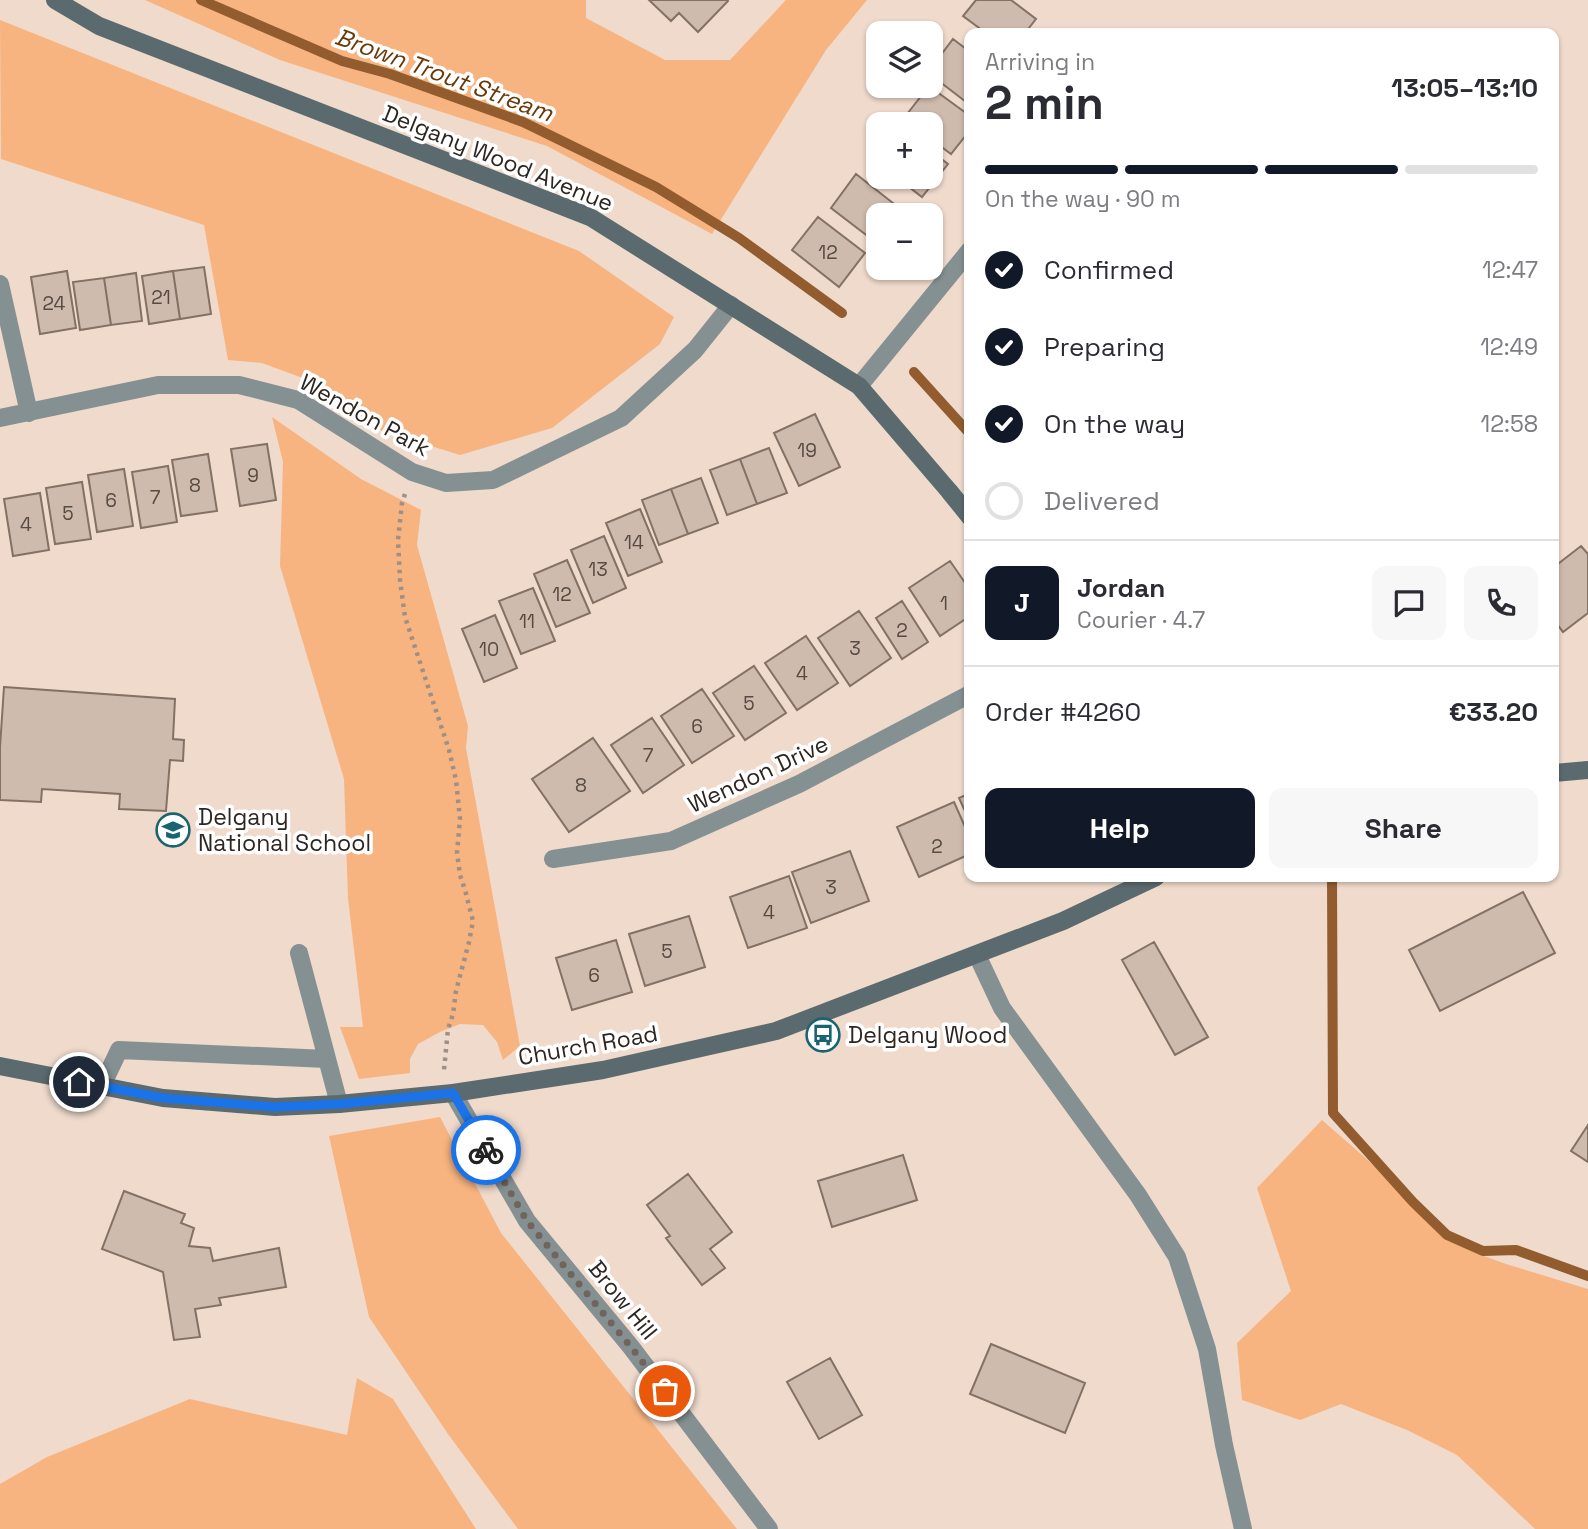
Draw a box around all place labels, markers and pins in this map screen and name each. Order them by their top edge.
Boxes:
place label: Delgany National School [198,802,371,858]
school or university icon: Delgany National School [154,811,192,849]
bus stop icon: Delgany Wood [804,1016,842,1054]
place label: Delgany Wood [848,1020,1007,1050]
pin [49,1052,109,1112]
pin [635,1361,695,1421]

